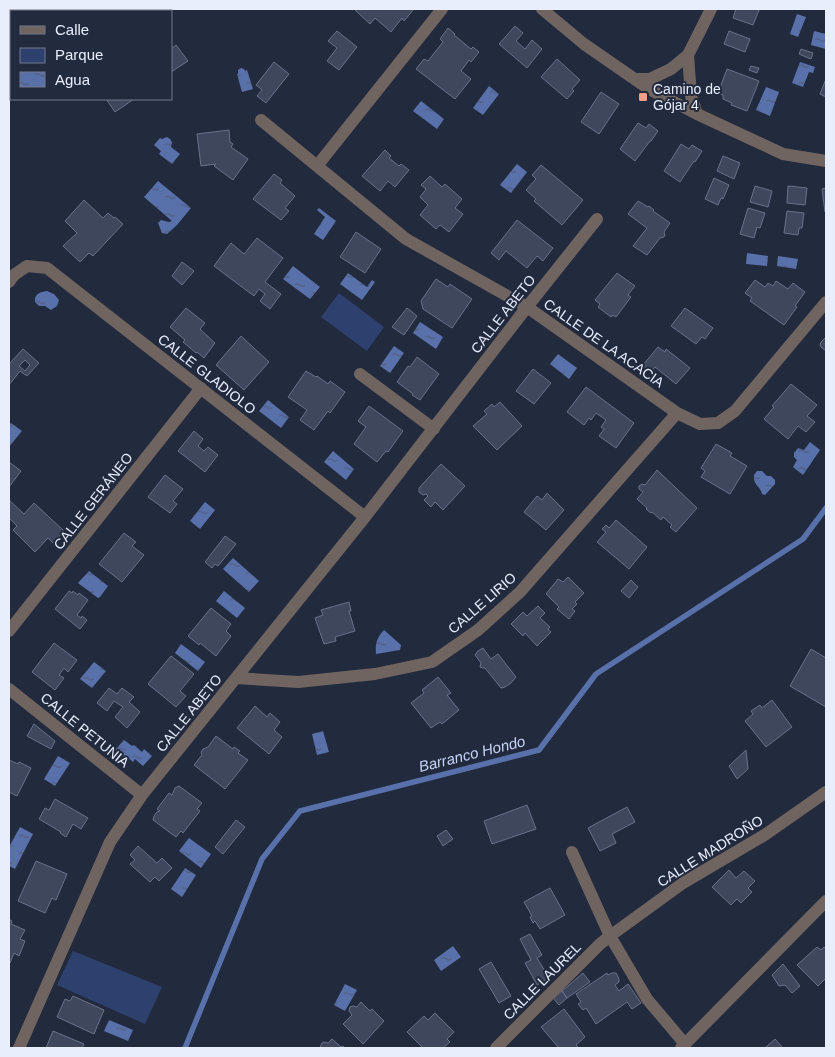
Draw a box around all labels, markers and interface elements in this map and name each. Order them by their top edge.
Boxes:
legend [10,10,172,100]
text: Calle [55,21,89,38]
text: Parque [55,46,103,63]
text: Agua [55,71,91,88]
place label: Camino de Gójar 4 [653,81,721,113]
marker: Camino de Gójar 4 [637,91,649,103]
street label: CALLE ABETO [468,272,539,356]
street label: CALLE DE LA ACACIA [541,295,668,391]
street label: CALLE GLADIOLO [155,331,259,417]
street label: CALLE GERÁNEO [50,449,136,553]
street label: CALLE LIRIO [445,569,519,637]
street label: CALLE ABETO [153,671,225,755]
street label: CALLE PETUNIA [38,690,133,771]
water label: Barranco Hondo [417,732,527,775]
street label: CALLE MADROÑO [654,812,766,890]
street label: CALLE LAUREL [500,939,584,1023]

